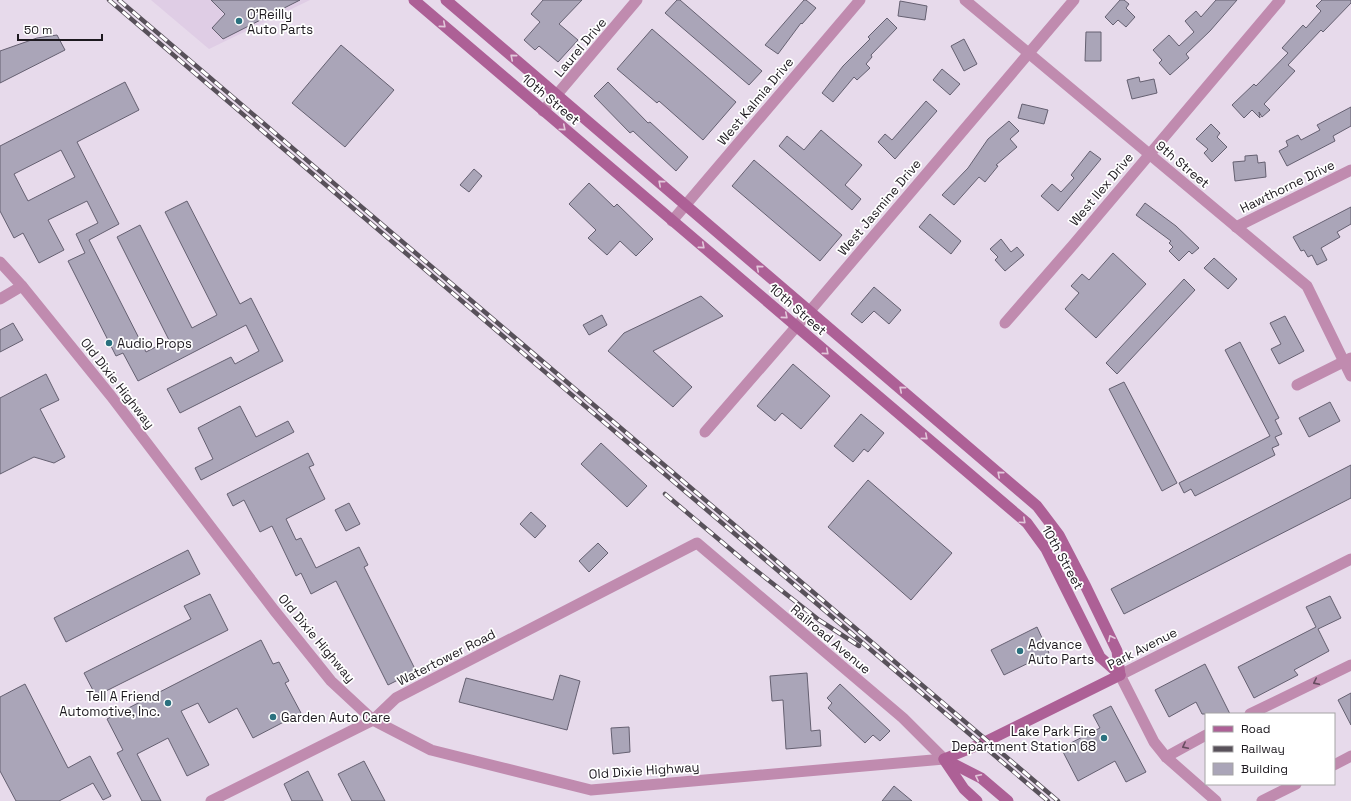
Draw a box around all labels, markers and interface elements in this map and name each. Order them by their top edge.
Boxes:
place label: O'Reilly Auto Parts [247,6,313,38]
street label: Laurel Drive [551,14,610,81]
scale bar [18,16,102,42]
marker: O'Reilly Auto Parts [234,16,244,26]
one-way arrow [439,21,446,28]
text: 50 m [24,22,52,38]
one-way arrow [511,54,518,61]
street label: West Kalmia Drive [714,54,797,149]
street label: 10th Street [518,70,583,129]
one-way arrow [559,124,566,131]
street label: 9th Street [1152,137,1213,192]
street label: West Ilex Drive [1066,149,1137,230]
street label: West Jasmine Drive [834,155,925,259]
street label: Hawthorne Drive [1237,156,1337,217]
one-way arrow [658,180,665,187]
one-way arrow [697,241,704,248]
one-way arrow [756,265,764,273]
street label: 10th Street [765,280,830,339]
one-way arrow [780,312,787,319]
street label: Old Dixie Highway [77,334,158,432]
place label: Audio Props [117,335,192,352]
marker: Audio Props [104,338,114,348]
one-way arrow [821,347,829,354]
one-way arrow [899,387,906,394]
one-way arrow [920,432,927,439]
one-way arrow [998,472,1005,479]
one-way arrow [1019,516,1026,523]
street label: 10th Street [1038,522,1087,592]
street label: Old Dixie Highway [274,590,359,686]
street label: Railroad Avenue [787,601,874,678]
street label: Park Avenue [1104,624,1180,673]
street label: Watertower Road [394,625,498,690]
one-way arrow [1108,634,1115,642]
place label: Advance Auto Parts [1028,636,1094,668]
marker: Advance Auto Parts [1015,646,1025,656]
one-way arrow [1313,677,1320,685]
place label: Tell A Friend Automotive, Inc. [59,688,160,720]
marker: Tell A Friend Automotive, Inc. [163,698,173,708]
place label: Garden Auto Care [281,709,390,726]
marker: Garden Auto Care [268,712,278,722]
legend [1205,713,1335,785]
text: Road [1241,721,1270,737]
place label: Lake Park Fire Department Station 68 [951,723,1096,755]
marker: Lake Park Fire Department Station 68 [1099,733,1109,743]
one-way arrow [1182,741,1190,748]
text: Railway [1241,741,1285,757]
street label: Old Dixie Highway [588,758,700,783]
text: Building [1241,761,1288,777]
one-way arrow [975,774,982,782]

